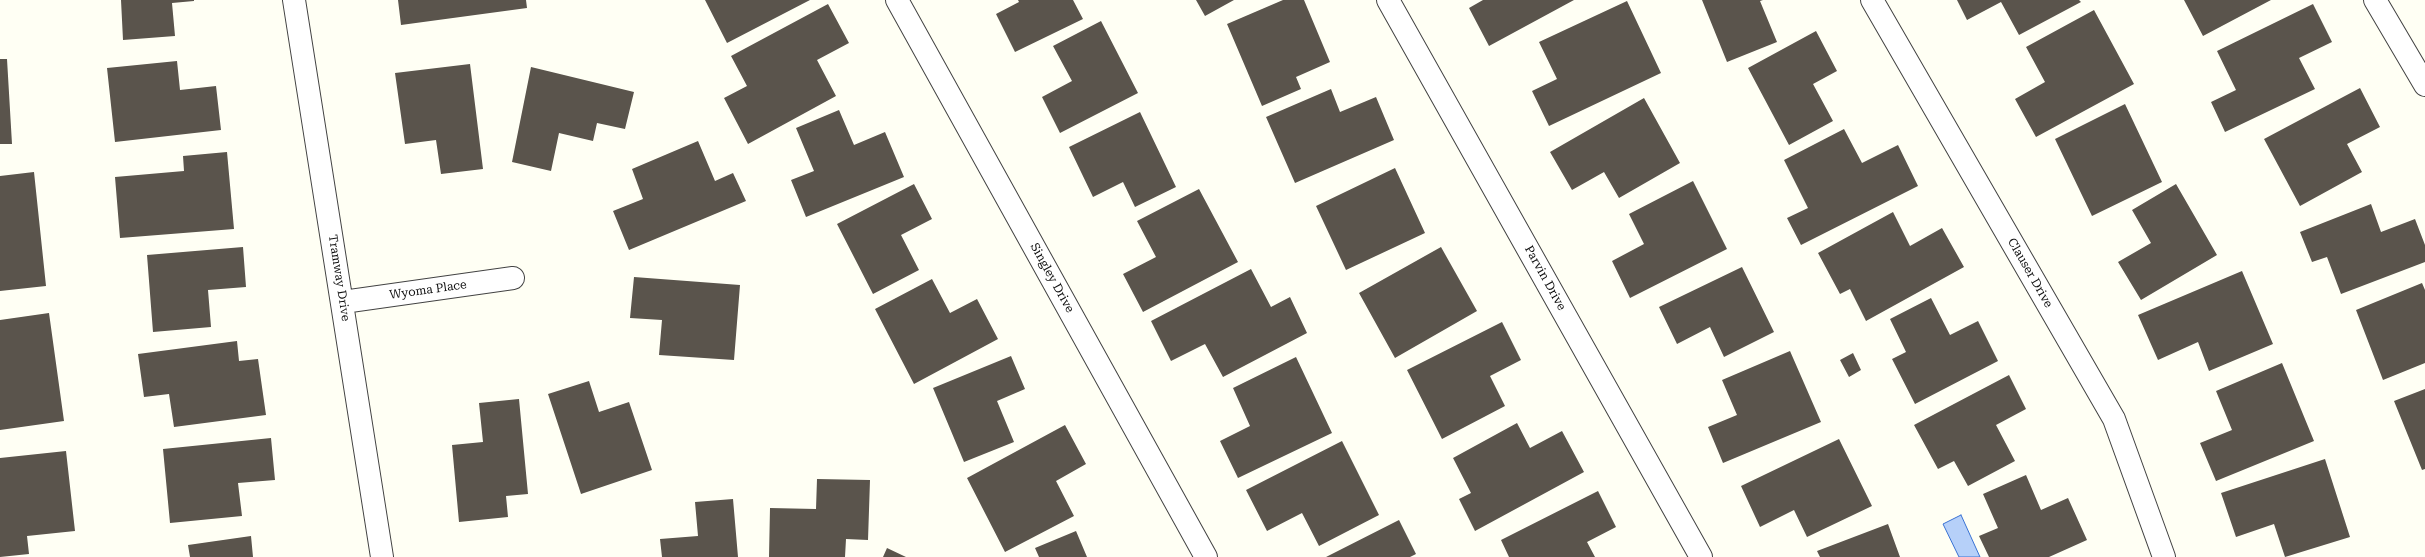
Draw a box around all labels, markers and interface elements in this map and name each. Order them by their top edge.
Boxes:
street label: Tramway Drive [325,234,353,322]
street label: Clauser Drive [2004,236,2056,310]
street label: Singley Drive [1027,241,1077,315]
street label: Parvin Drive [1521,243,1569,313]
street label: Wyoma Place [389,277,467,303]

